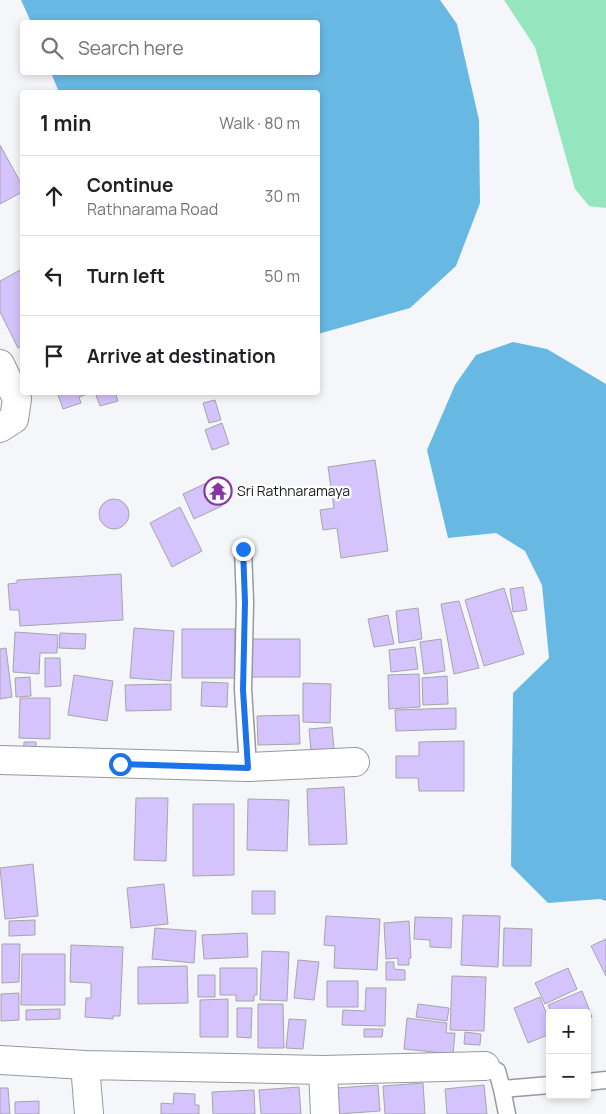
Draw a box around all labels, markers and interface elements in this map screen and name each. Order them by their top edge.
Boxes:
search box [20,20,320,75]
icon: search [38,34,66,62]
text: Search here [78,35,184,61]
text: 1 min [40,109,91,137]
text: Walk · 80 m [219,112,300,134]
text: Continue [87,172,173,198]
icon: ahead [40,182,68,210]
text: 30 m [265,185,300,207]
text: Rathnarama Road [87,198,218,220]
icon: left [40,262,68,290]
text: Turn left [87,263,165,289]
text: 50 m [264,265,300,287]
icon: arrive [40,342,68,370]
text: Arrive at destination [87,343,276,369]
temple icon: Sri Rathnaramaya [203,476,233,506]
place label: Sri Rathnaramaya [237,481,350,500]
route end [232,538,255,561]
route start [109,753,132,776]
map controls [546,1009,591,1099]
button: + [546,1009,591,1054]
button: − [546,1054,591,1099]

